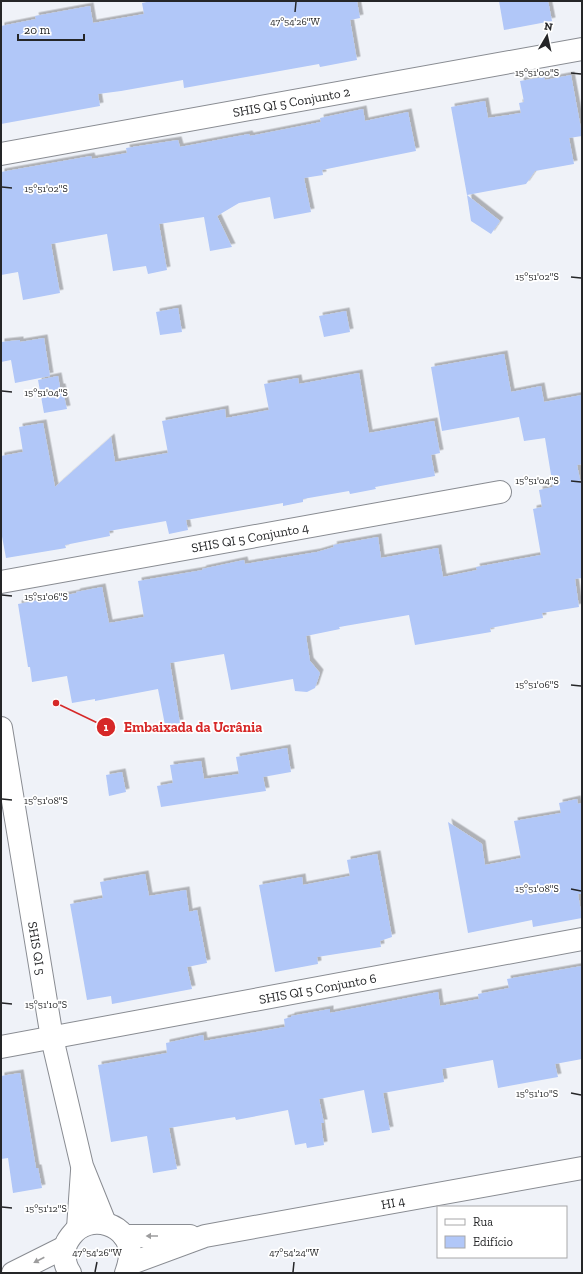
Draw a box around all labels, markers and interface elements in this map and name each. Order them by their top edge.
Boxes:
scale bar [18,16,84,42]
text: 47°54'26"W [270,16,320,28]
north arrow [527,16,567,56]
text: N [543,20,554,34]
text: 20 m [24,23,51,37]
text: 15°51'00"S [515,67,559,79]
street label: SHIS QI 5 Conjunto 2 [232,84,351,120]
text: 15°51'02"S [24,183,68,195]
text: 15°51'02"S [515,271,559,283]
text: 15°51'04"S [24,387,68,399]
text: 15°51'04"S [515,475,559,487]
street label: SHIS QI 5 Conjunto 4 [190,520,310,556]
text: 15°51'06"S [24,591,68,603]
text: 15°51'06"S [515,679,559,691]
callout: Embaixada da Ucrânia [96,714,271,740]
text: Embaixada da Ucrânia [124,719,262,736]
text: 1 [104,720,109,734]
text: 15°51'08"S [24,795,68,807]
text: 15°51'08"S [515,883,559,895]
street label: SHIS QI 5 [25,920,49,976]
street label: SHIS QI 5 Conjunto 6 [258,970,378,1007]
text: 15°51'10"S [25,999,67,1011]
text: 15°51'10"S [516,1088,558,1100]
street label: HI 4 [380,1193,406,1212]
text: 15°51'12"S [25,1203,67,1215]
legend [437,1206,567,1258]
text: Rua [473,1215,493,1229]
one-way arrow [145,1233,158,1239]
text: Edifício [473,1235,513,1249]
text: 47°54'26"W [72,1247,122,1259]
text: 47°54'24"W [269,1247,319,1259]
one-way arrow [33,1257,45,1263]

